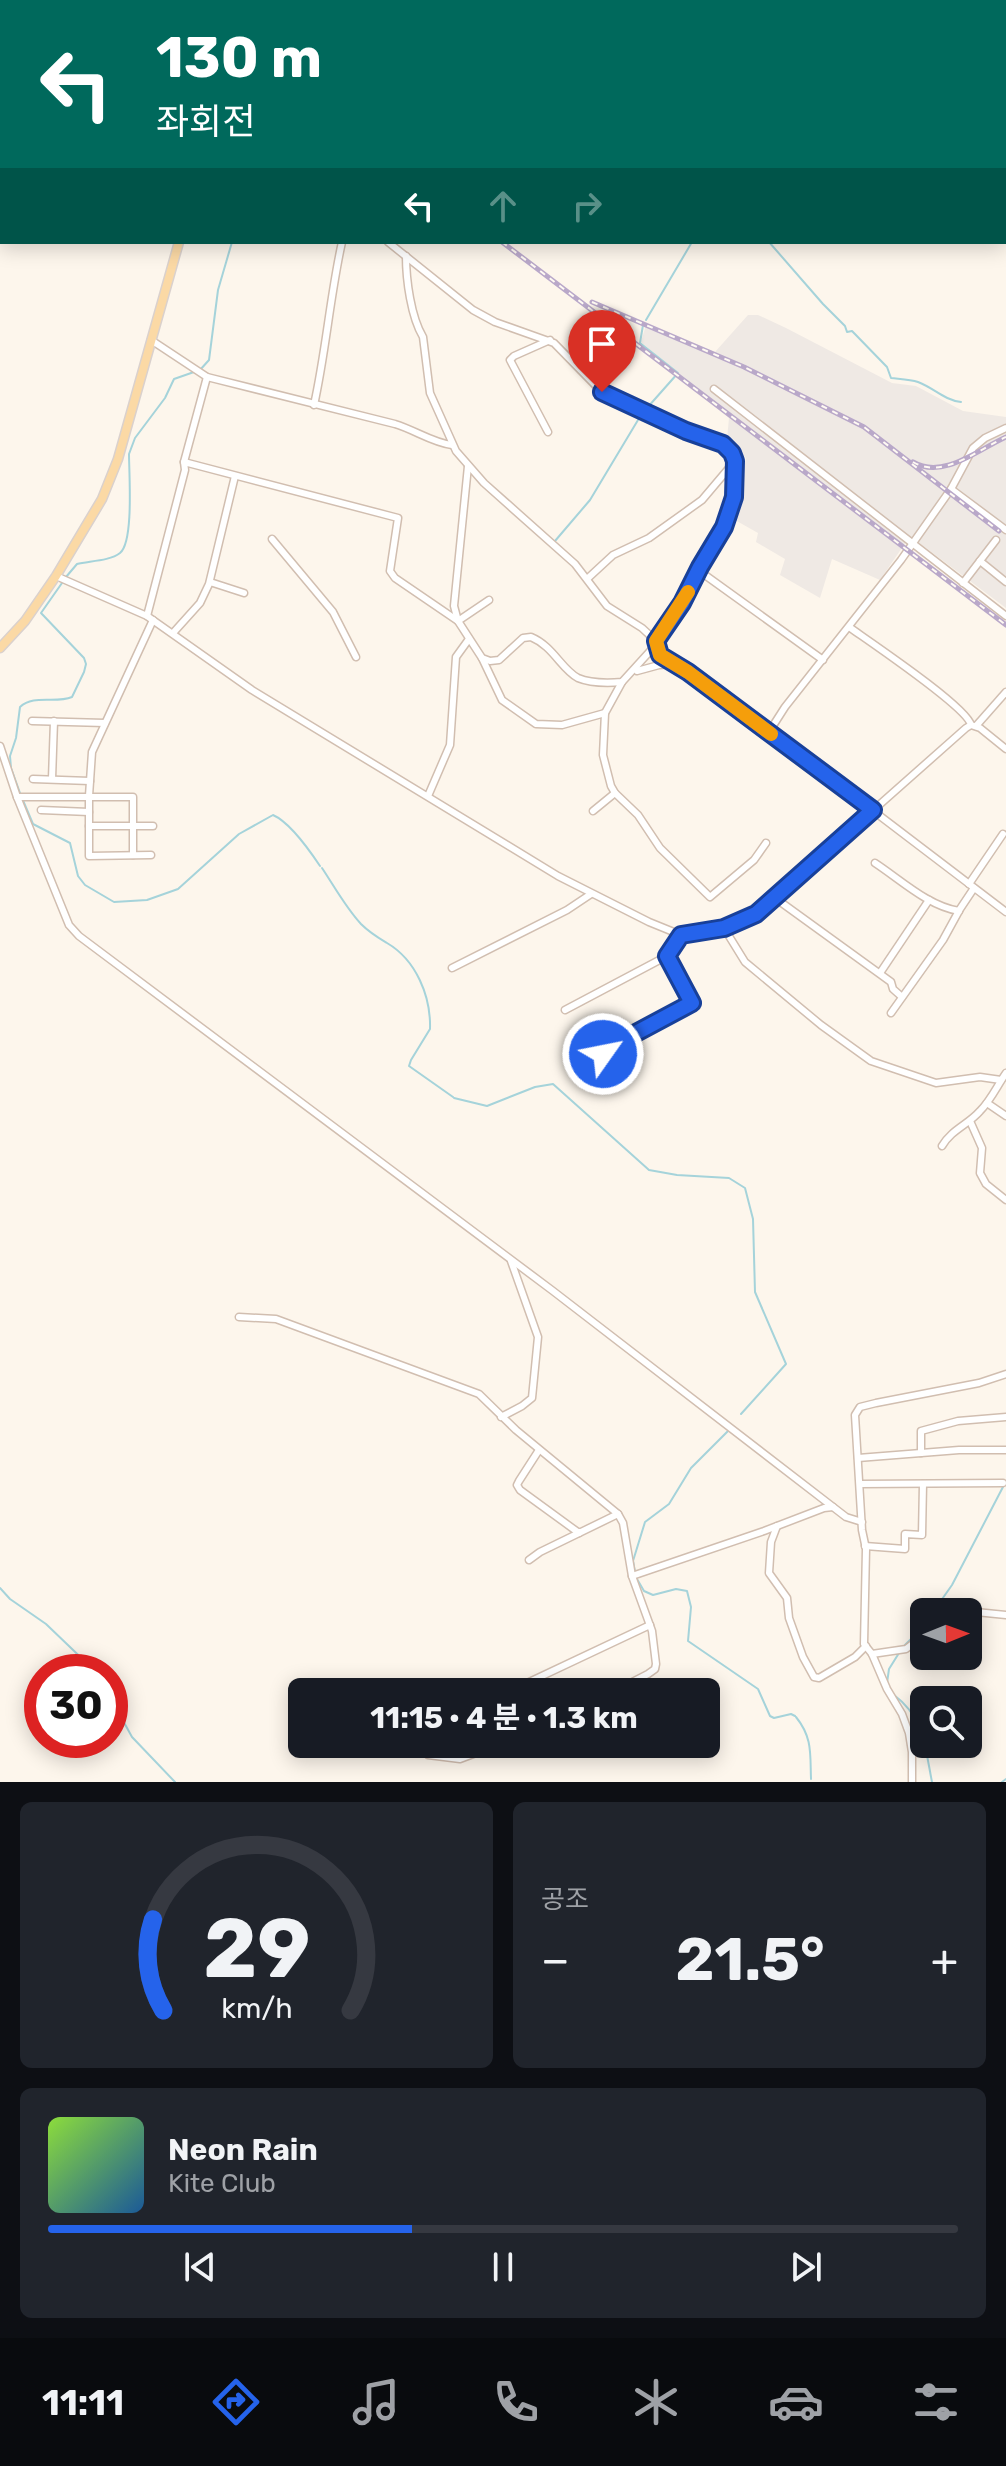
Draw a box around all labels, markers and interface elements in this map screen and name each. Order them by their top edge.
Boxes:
text: 130 m [156,25,322,91]
icon: left [24,32,128,136]
text: 좌회전 [156,100,255,143]
icon: left [397,184,441,228]
icon: ahead [481,184,525,228]
icon: right [565,184,609,228]
pin [568,310,636,392]
icon: arrive [580,322,624,366]
position arrow [561,1012,645,1096]
north arrow [910,1598,982,1670]
map controls [910,1598,982,1758]
speed limit sign: 30 [24,1654,128,1758]
button: search [910,1686,982,1758]
text: 11:15 · 4 분 · 1.3 km [370,1700,638,1736]
text: 공조 [541,1884,589,1915]
text: 29 [203,1899,310,1998]
text: 21.5° [675,1924,825,1995]
text: − [541,1934,570,1986]
text: + [931,1934,958,1986]
text: km/h [221,1991,292,2025]
text: Neon Rain [168,2132,318,2168]
text: Kite Club [168,2168,276,2199]
icon: previous [178,2245,222,2289]
icon: pause [481,2245,525,2289]
icon: next [784,2245,828,2289]
icon: directions [208,2374,264,2430]
icon: music [348,2374,404,2430]
icon: phone [488,2374,544,2430]
icon: climate [628,2374,684,2430]
icon: car [768,2374,824,2430]
icon: filters [908,2374,964,2430]
text: 11:11 [42,2381,124,2424]

